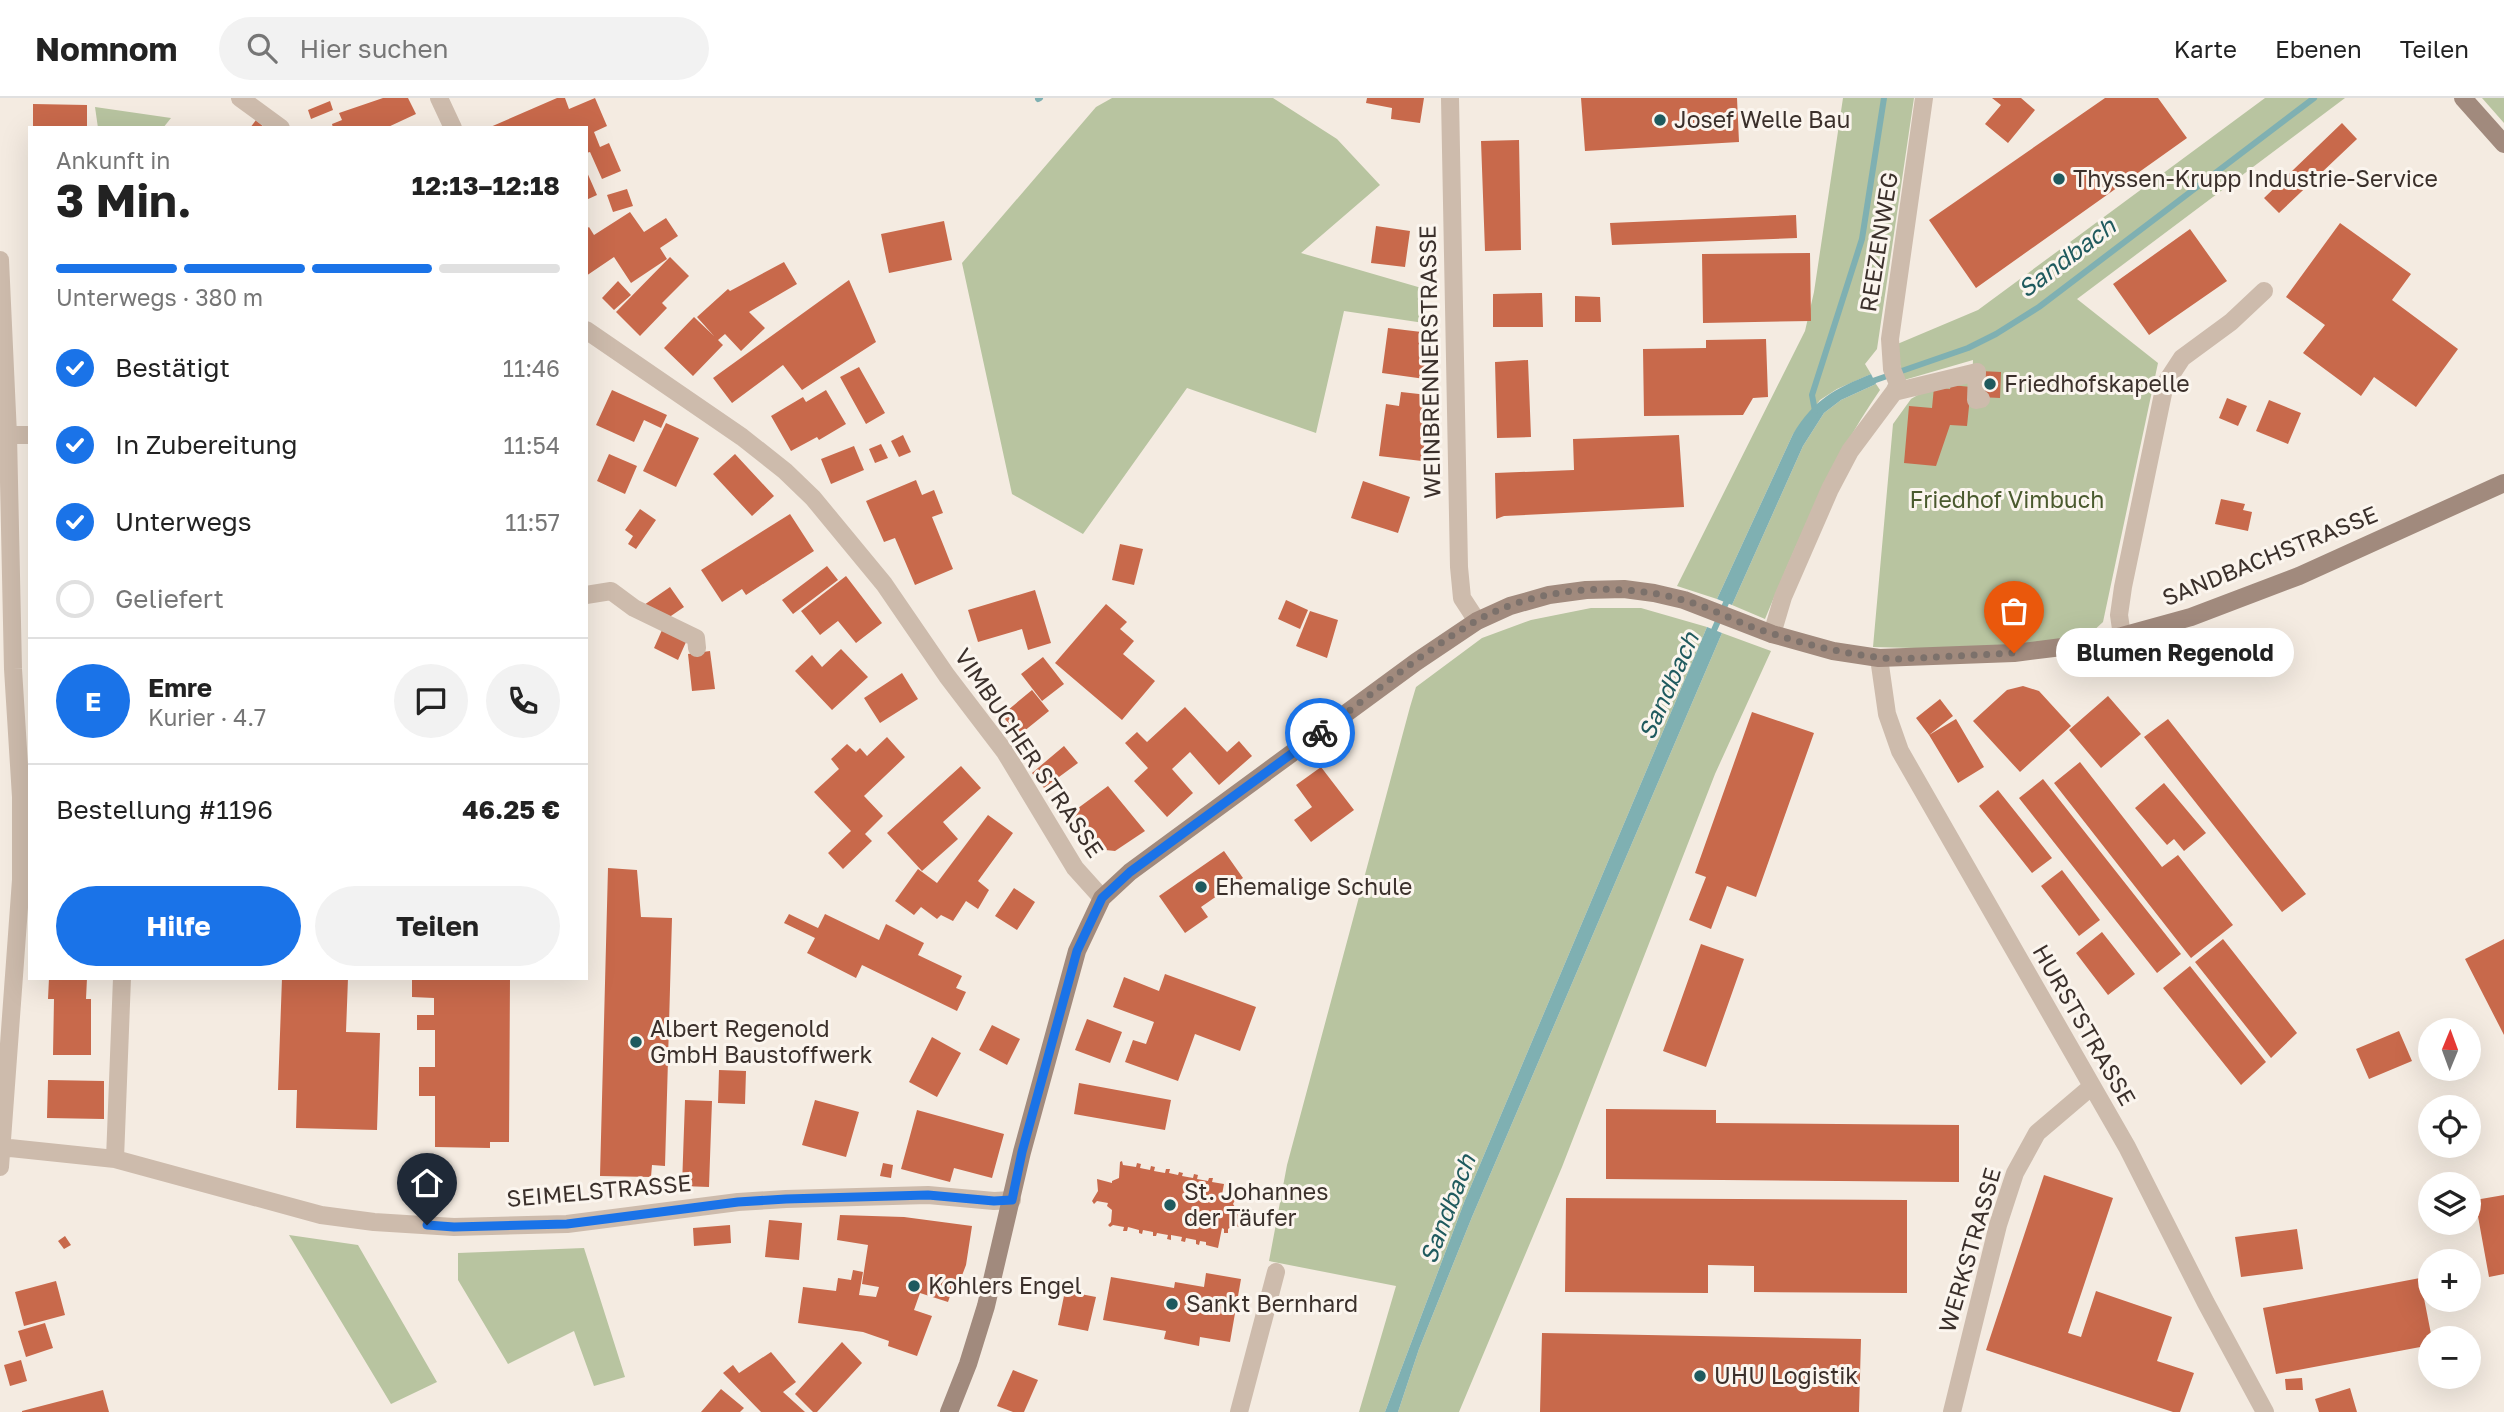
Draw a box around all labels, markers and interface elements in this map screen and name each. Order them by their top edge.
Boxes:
search box [219,17,709,80]
text: Nomnom [35,29,177,68]
icon: search [243,29,281,67]
text: Hier suchen [299,33,449,64]
text: Karte [2174,34,2237,63]
text: Ebenen [2275,34,2362,63]
text: Teilen [2400,34,2469,63]
place label: Josef Welle Bau [1674,105,1850,133]
marker: Josef Welle Bau [1652,112,1668,128]
text: Ankunft in [56,146,171,174]
place label: Thyssen-Krupp Industrie-Service [2073,164,2438,192]
text: 12:13–12:18 [412,170,560,201]
street label: REEZENWEG [1853,170,1903,314]
marker: Thyssen-Krupp Industrie-Service [2051,171,2067,187]
text: 3 Min. [56,172,192,227]
water label: Sandbach [2012,210,2122,303]
street label: WEINBRENNERSTRASSE [1413,225,1445,499]
text: Unterwegs · 380 m [56,283,263,311]
icon: check [56,349,94,387]
text: Bestätigt [115,352,230,383]
text: 11:46 [503,354,560,382]
place label: Friedhofskapelle [2004,369,2190,397]
marker: Friedhofskapelle [1982,376,1998,392]
icon: check [56,426,94,464]
text: In Zubereitung [115,429,298,460]
text: 11:54 [503,431,560,459]
park label: Friedhof Vimbuch [1910,485,2104,513]
street label: SANDBACHSTRASSE [2158,499,2381,611]
icon: check [56,503,94,541]
text: Unterwegs [115,506,252,537]
text: 11:57 [505,508,560,536]
pin [1984,581,2044,653]
text: Geliefert [115,583,224,614]
icon: bag [1995,592,2033,630]
water label: Sandbach [1631,626,1705,744]
callout: Blumen Regenold [2056,628,2294,678]
text: Blumen Regenold [2076,638,2274,666]
street label: VIMBUCHER STRASSE [949,643,1110,862]
button: chat [394,664,468,738]
button: phone [486,664,560,738]
text: Emre [148,672,212,703]
text: E [85,686,101,717]
courier [1285,698,1355,768]
text: Kurier · 4.7 [148,703,266,731]
icon: bike [1301,714,1339,752]
text: Bestellung #1196 [56,794,273,825]
text: 46.25 € [462,794,560,825]
place label: Ehemalige Schule [1215,872,1412,900]
marker: Ehemalige Schule [1193,879,1209,895]
button: Hilfe [56,886,301,966]
button: Teilen [315,886,560,966]
street label: HURSTSTRASSE [2027,939,2142,1110]
place label: Albert Regenold GmbH Baustoffwerk [650,1014,872,1068]
north arrow [2418,1018,2482,1082]
map controls [2418,1018,2481,1389]
marker: Albert Regenold GmbH Baustoffwerk [628,1034,644,1050]
button: locate [2418,1095,2481,1158]
water label: Sandbach [1413,1149,1481,1267]
pin [397,1153,457,1225]
icon: home [408,1164,446,1202]
street label: WERKSTRASSE [1932,1164,2006,1335]
street label: SEIMELSTRASSE [505,1168,693,1212]
button: layers [2418,1172,2481,1235]
place label: St. Johannes der Täufer [1184,1177,1328,1231]
marker: St. Johannes der Täufer [1162,1197,1178,1213]
button: + [2418,1249,2481,1312]
place label: Kohlers Engel [928,1271,1082,1299]
marker: Kohlers Engel [906,1278,922,1294]
place label: Sankt Bernhard [1186,1289,1358,1317]
marker: Sankt Bernhard [1164,1296,1180,1312]
button: − [2418,1326,2481,1389]
place label: UHU Logistik [1714,1361,1858,1389]
marker: UHU Logistik [1692,1368,1708,1384]

